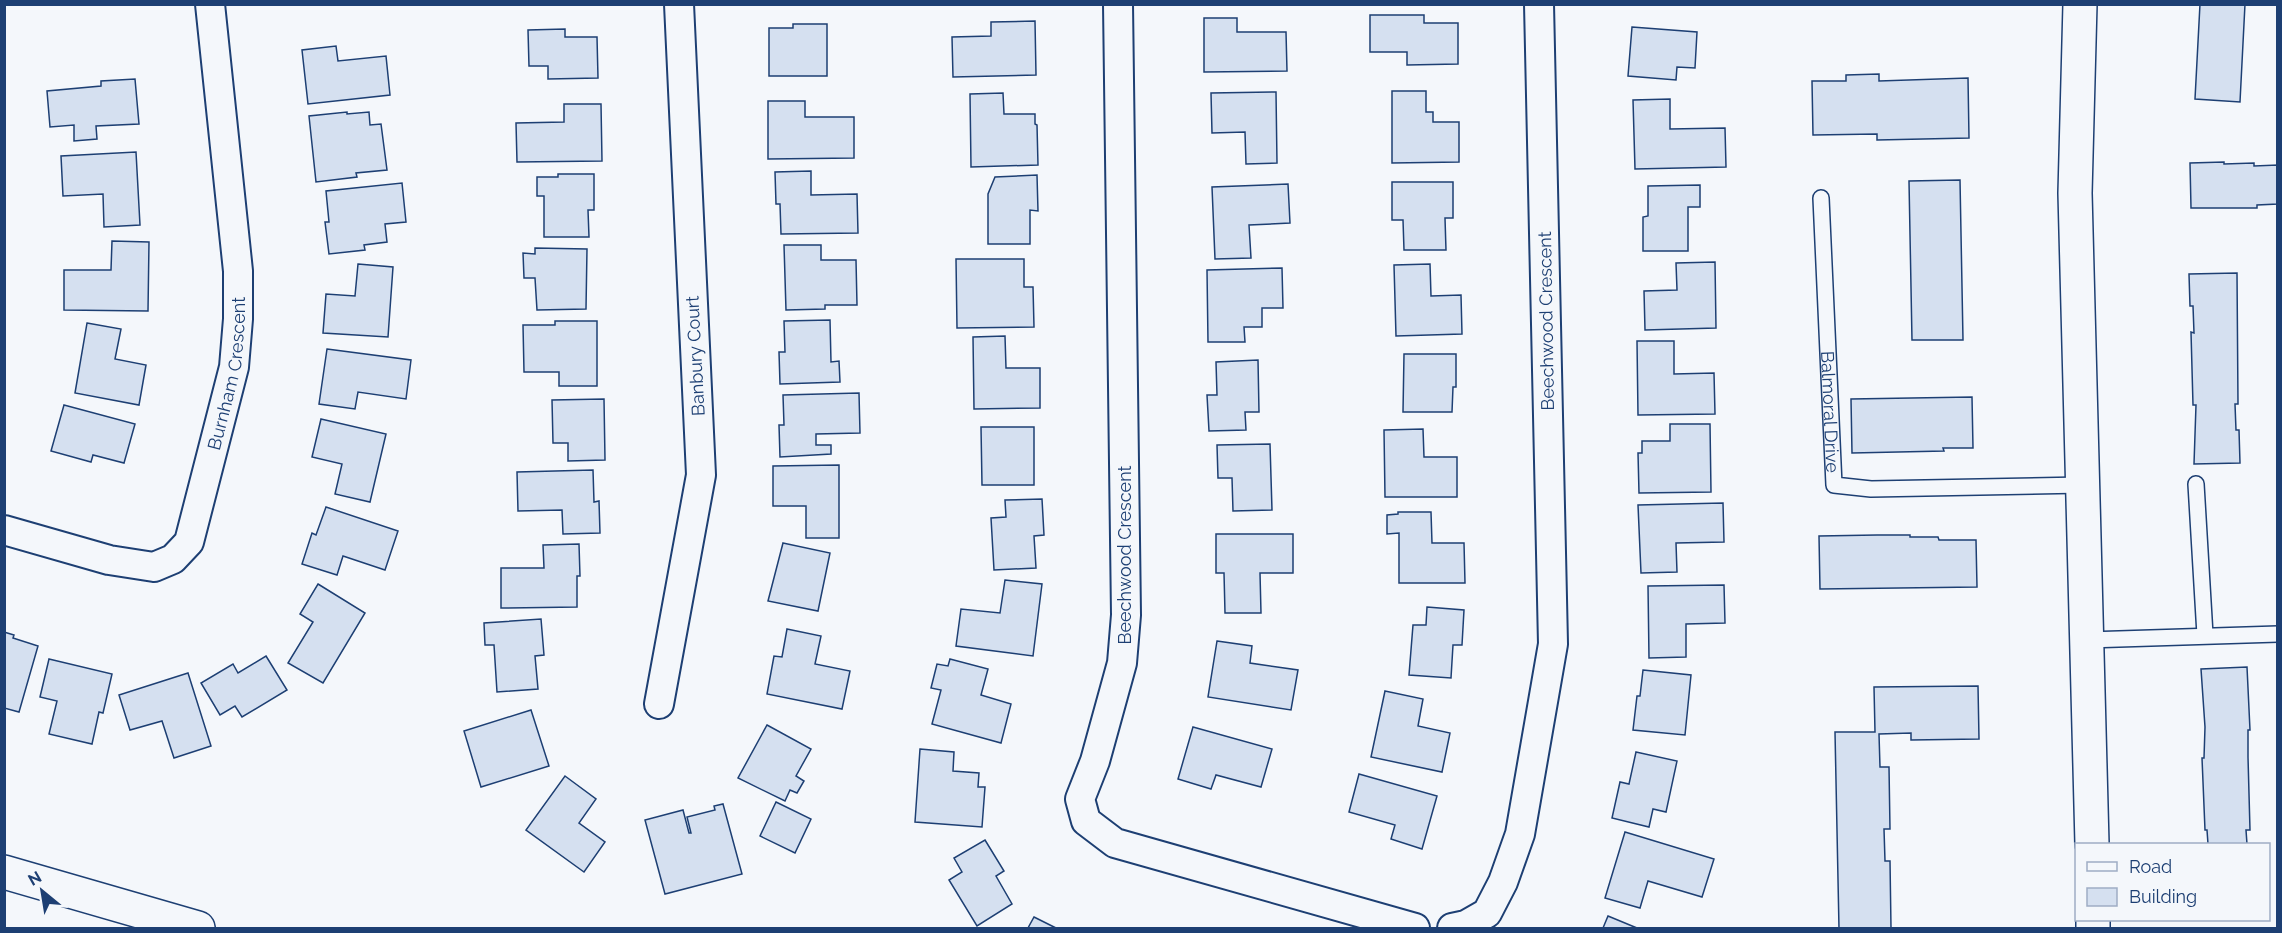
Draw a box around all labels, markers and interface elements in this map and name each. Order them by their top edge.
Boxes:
street label: Beechwood Crescent [1534,231,1558,411]
street label: Banbury Court [681,295,709,417]
street label: Burnham Crescent [203,297,249,452]
street label: Balmoral Drive [1817,350,1844,474]
street label: Beechwood Crescent [1114,465,1135,645]
legend [2075,843,2270,921]
text: Road [2129,856,2172,877]
north arrow [12,861,72,921]
text: N [25,867,45,890]
text: Building [2129,886,2197,907]

